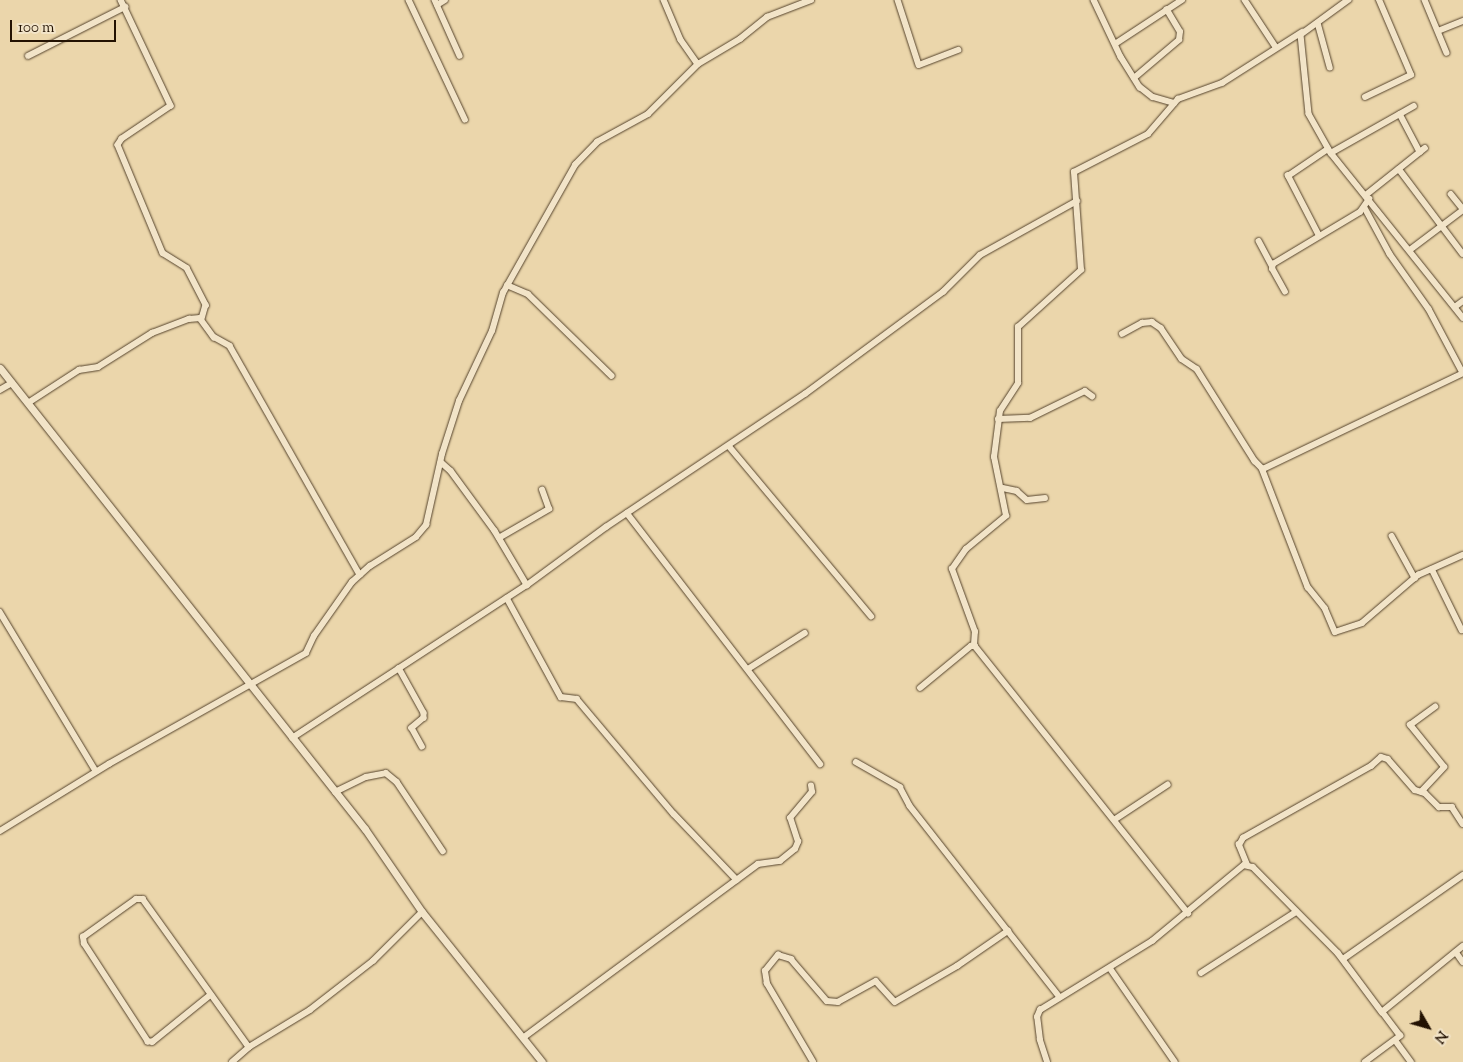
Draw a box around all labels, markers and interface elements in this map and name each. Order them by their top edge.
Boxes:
scale bar [12,10,119,42]
text: 100 m [18,18,54,39]
north arrow [1403,1002,1453,1052]
text: N [1428,1026,1451,1047]

